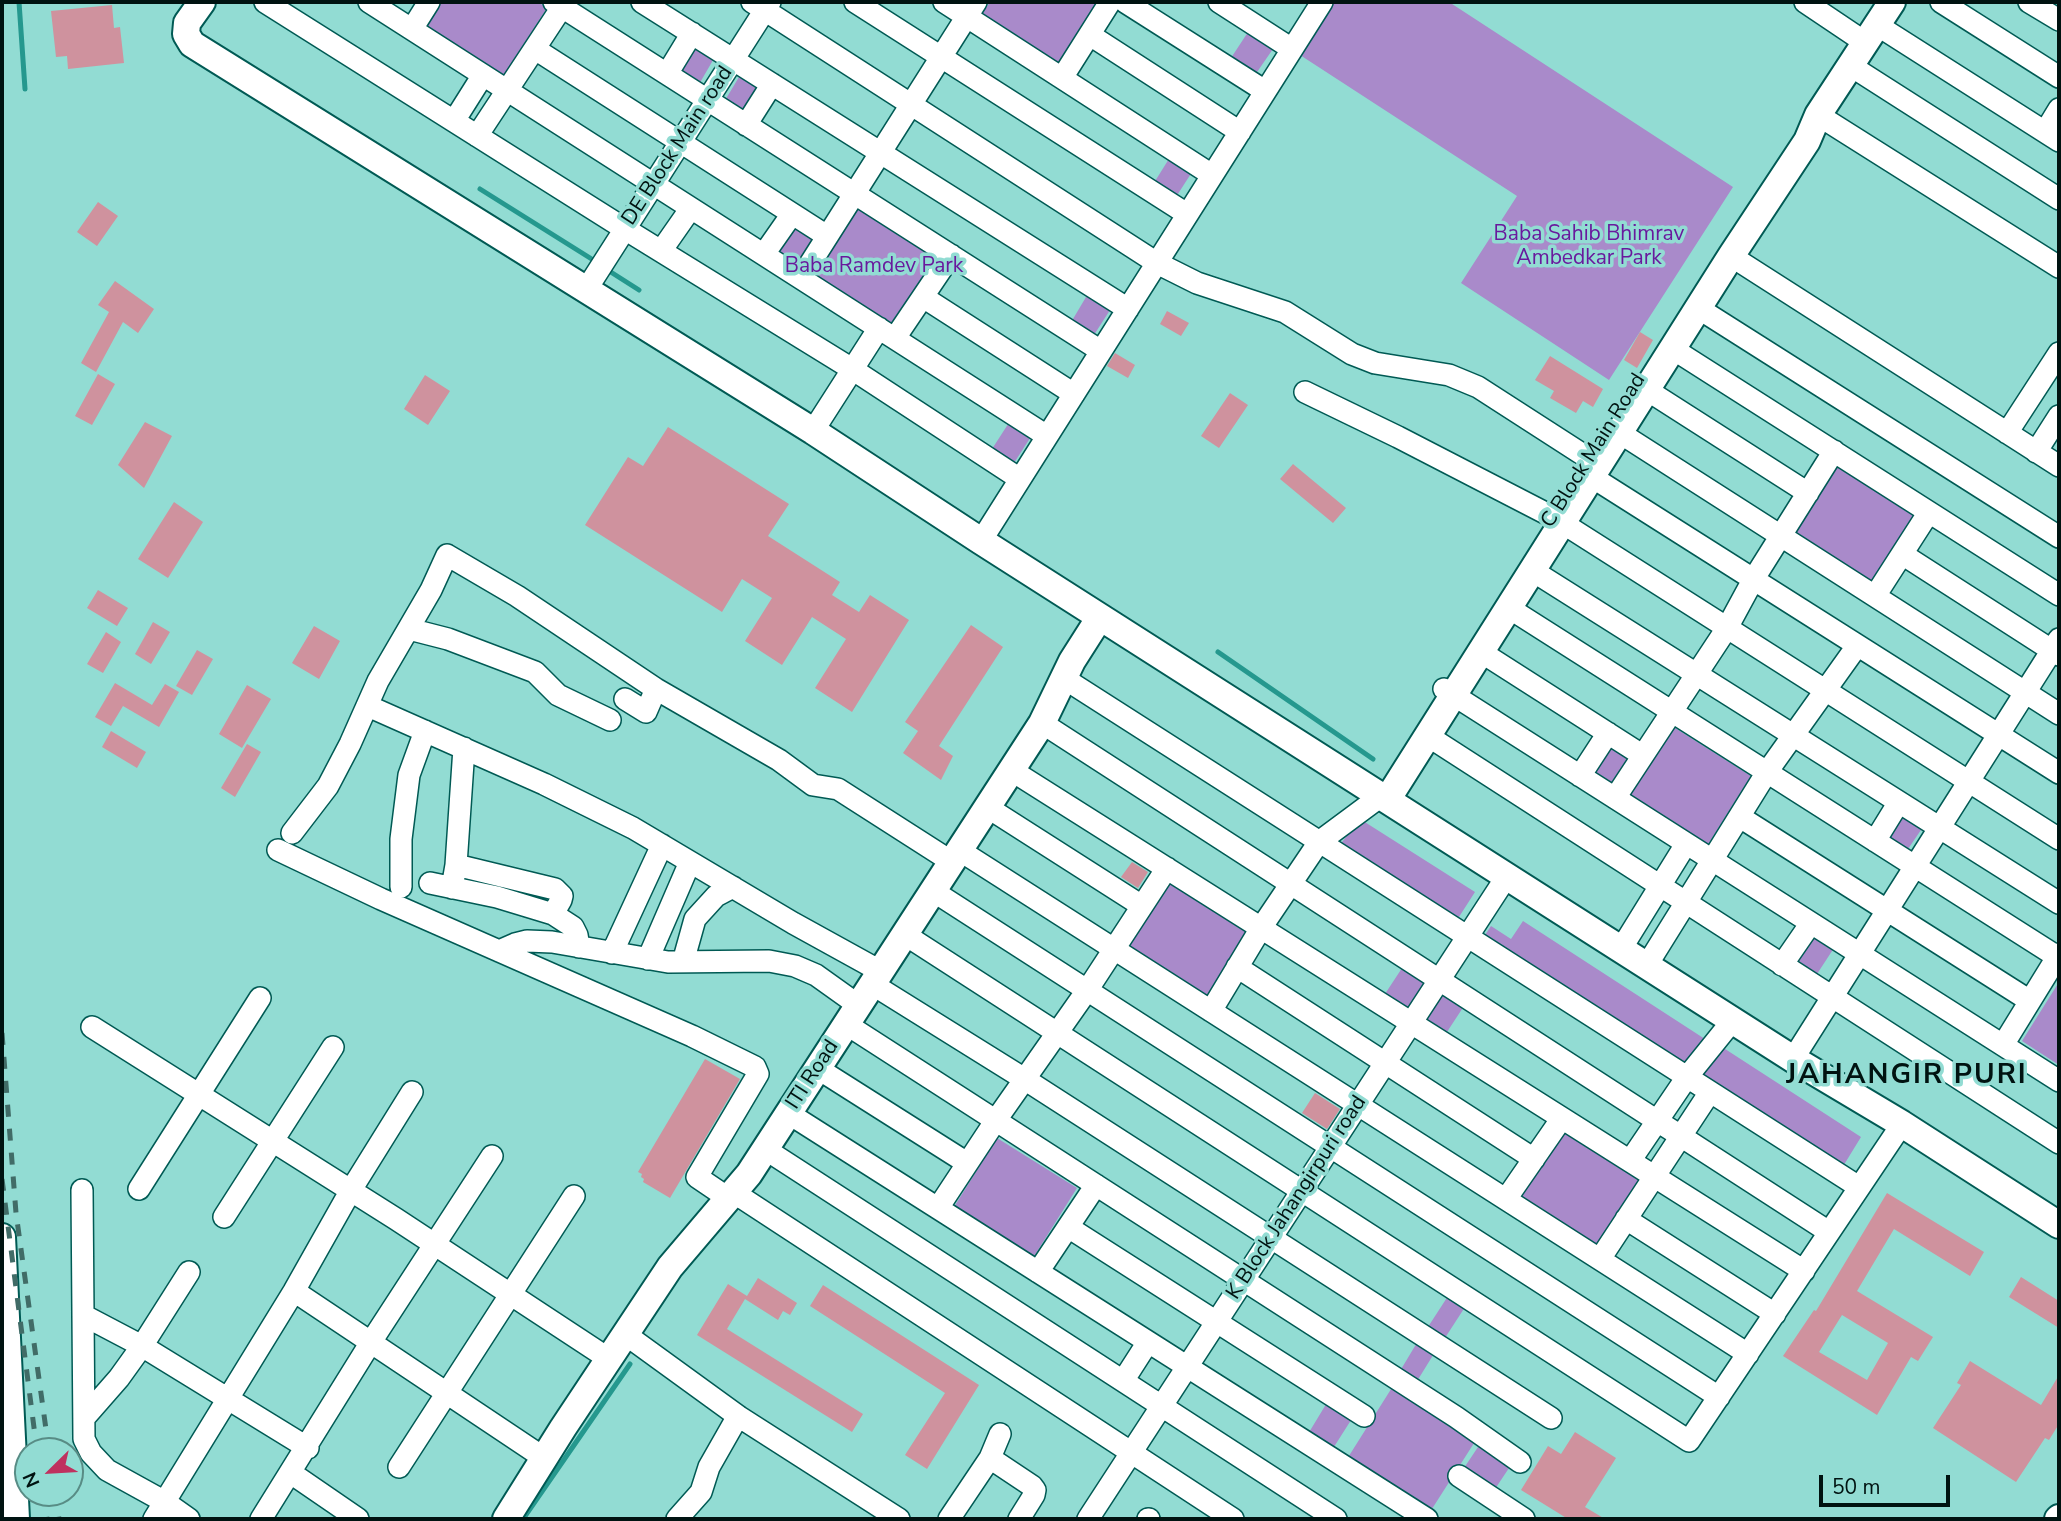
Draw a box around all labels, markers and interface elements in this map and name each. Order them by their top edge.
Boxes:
street label: DE Block Main road [617,62,739,230]
park label: Baba Sahib Bhimrav Ambedkar Park [1494,222,1684,272]
park label: Baba Ramdev Park [785,254,963,280]
street label: C Block Main Road [1536,369,1652,533]
street label: ITI Road [781,1036,845,1114]
district label: JAHANGIR PURI [1788,1059,2026,1093]
street label: K Block Jahangirpuri road [1222,1091,1372,1305]
north arrow [14,1437,84,1507]
scale bar [1823,1462,1954,1506]
text: N [17,1468,46,1492]
text: 50 m [1832,1473,1881,1501]

